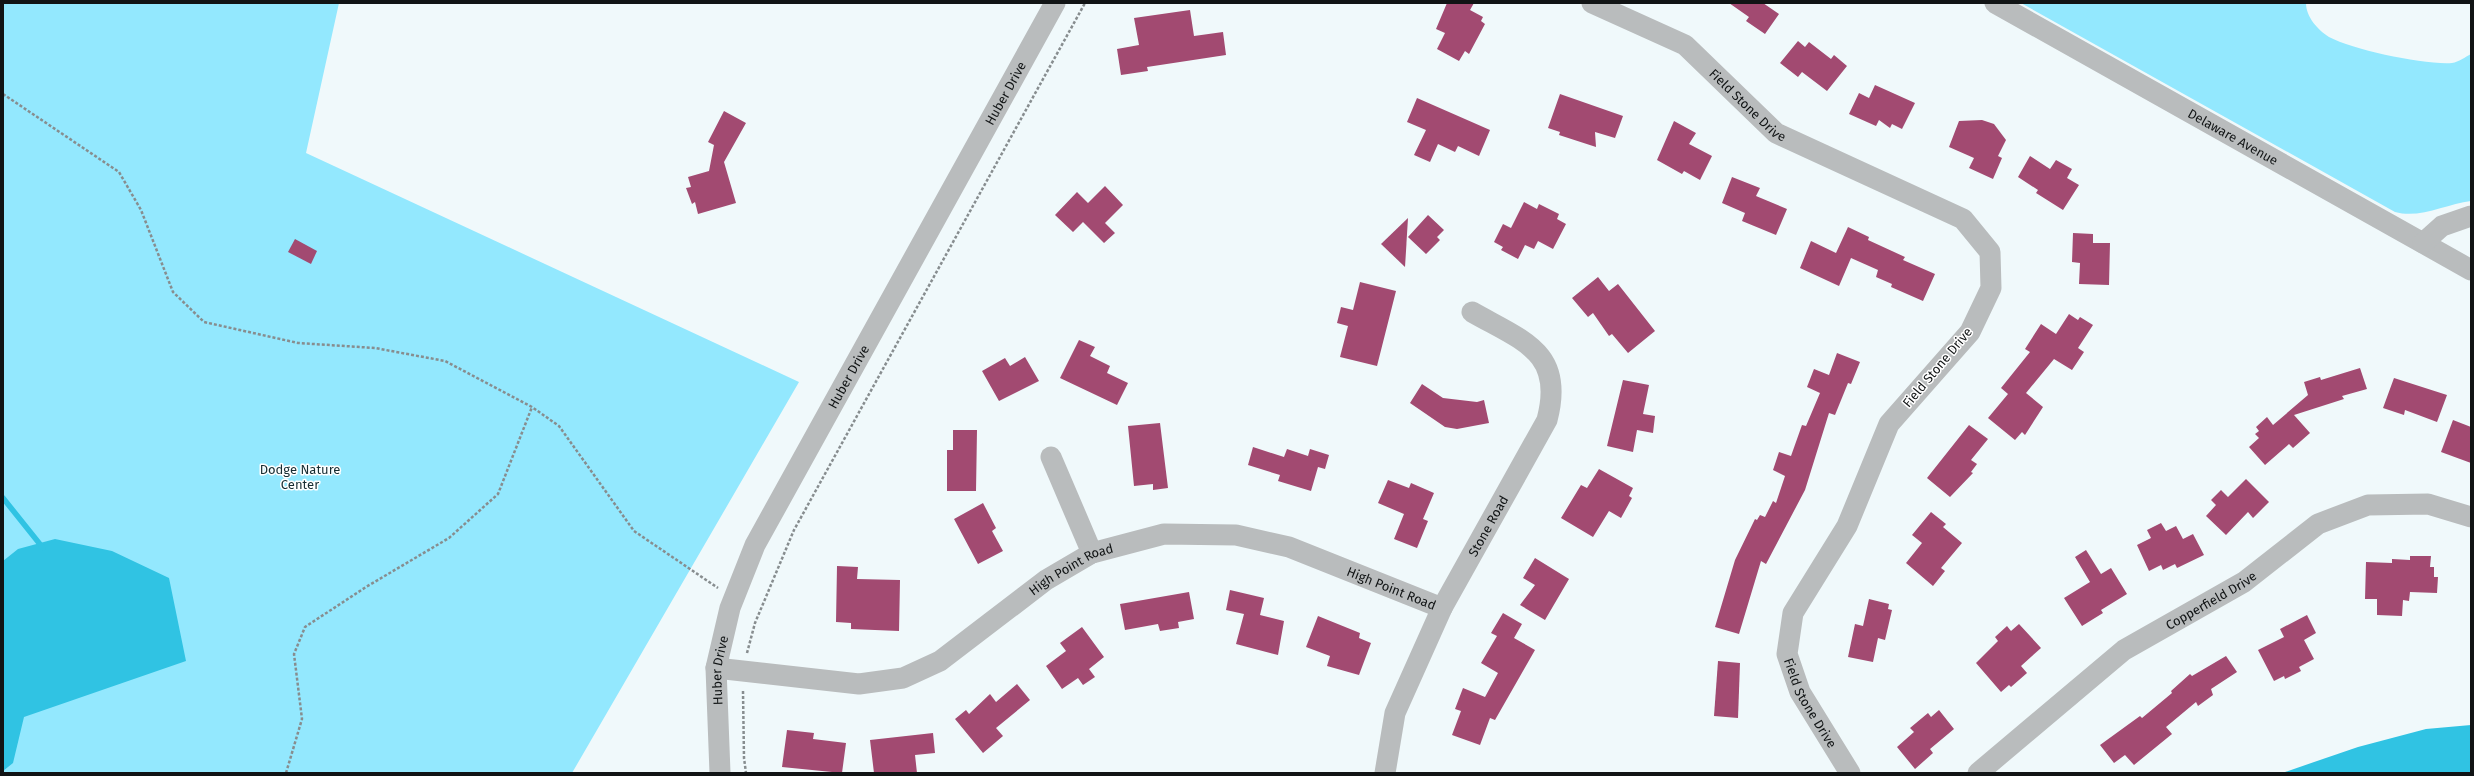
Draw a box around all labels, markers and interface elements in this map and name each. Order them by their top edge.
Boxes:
street label: Huber Drive [982,59,1029,128]
street label: Field Stone Drive [1706,66,1788,145]
street label: Delaware Avenue [2185,106,2281,168]
street label: Field Stone Drive [1900,324,1975,410]
street label: Huber Drive [825,342,872,411]
park label: Dodge Nature Center [260,462,340,492]
street label: Stone Road [1465,493,1511,559]
street label: High Point Road [1026,541,1115,598]
street label: High Point Road [1345,564,1438,613]
street label: Copperfield Drive [2163,568,2259,633]
street label: Huber Drive [709,634,731,705]
street label: Field Stone Drive [1781,656,1840,751]

